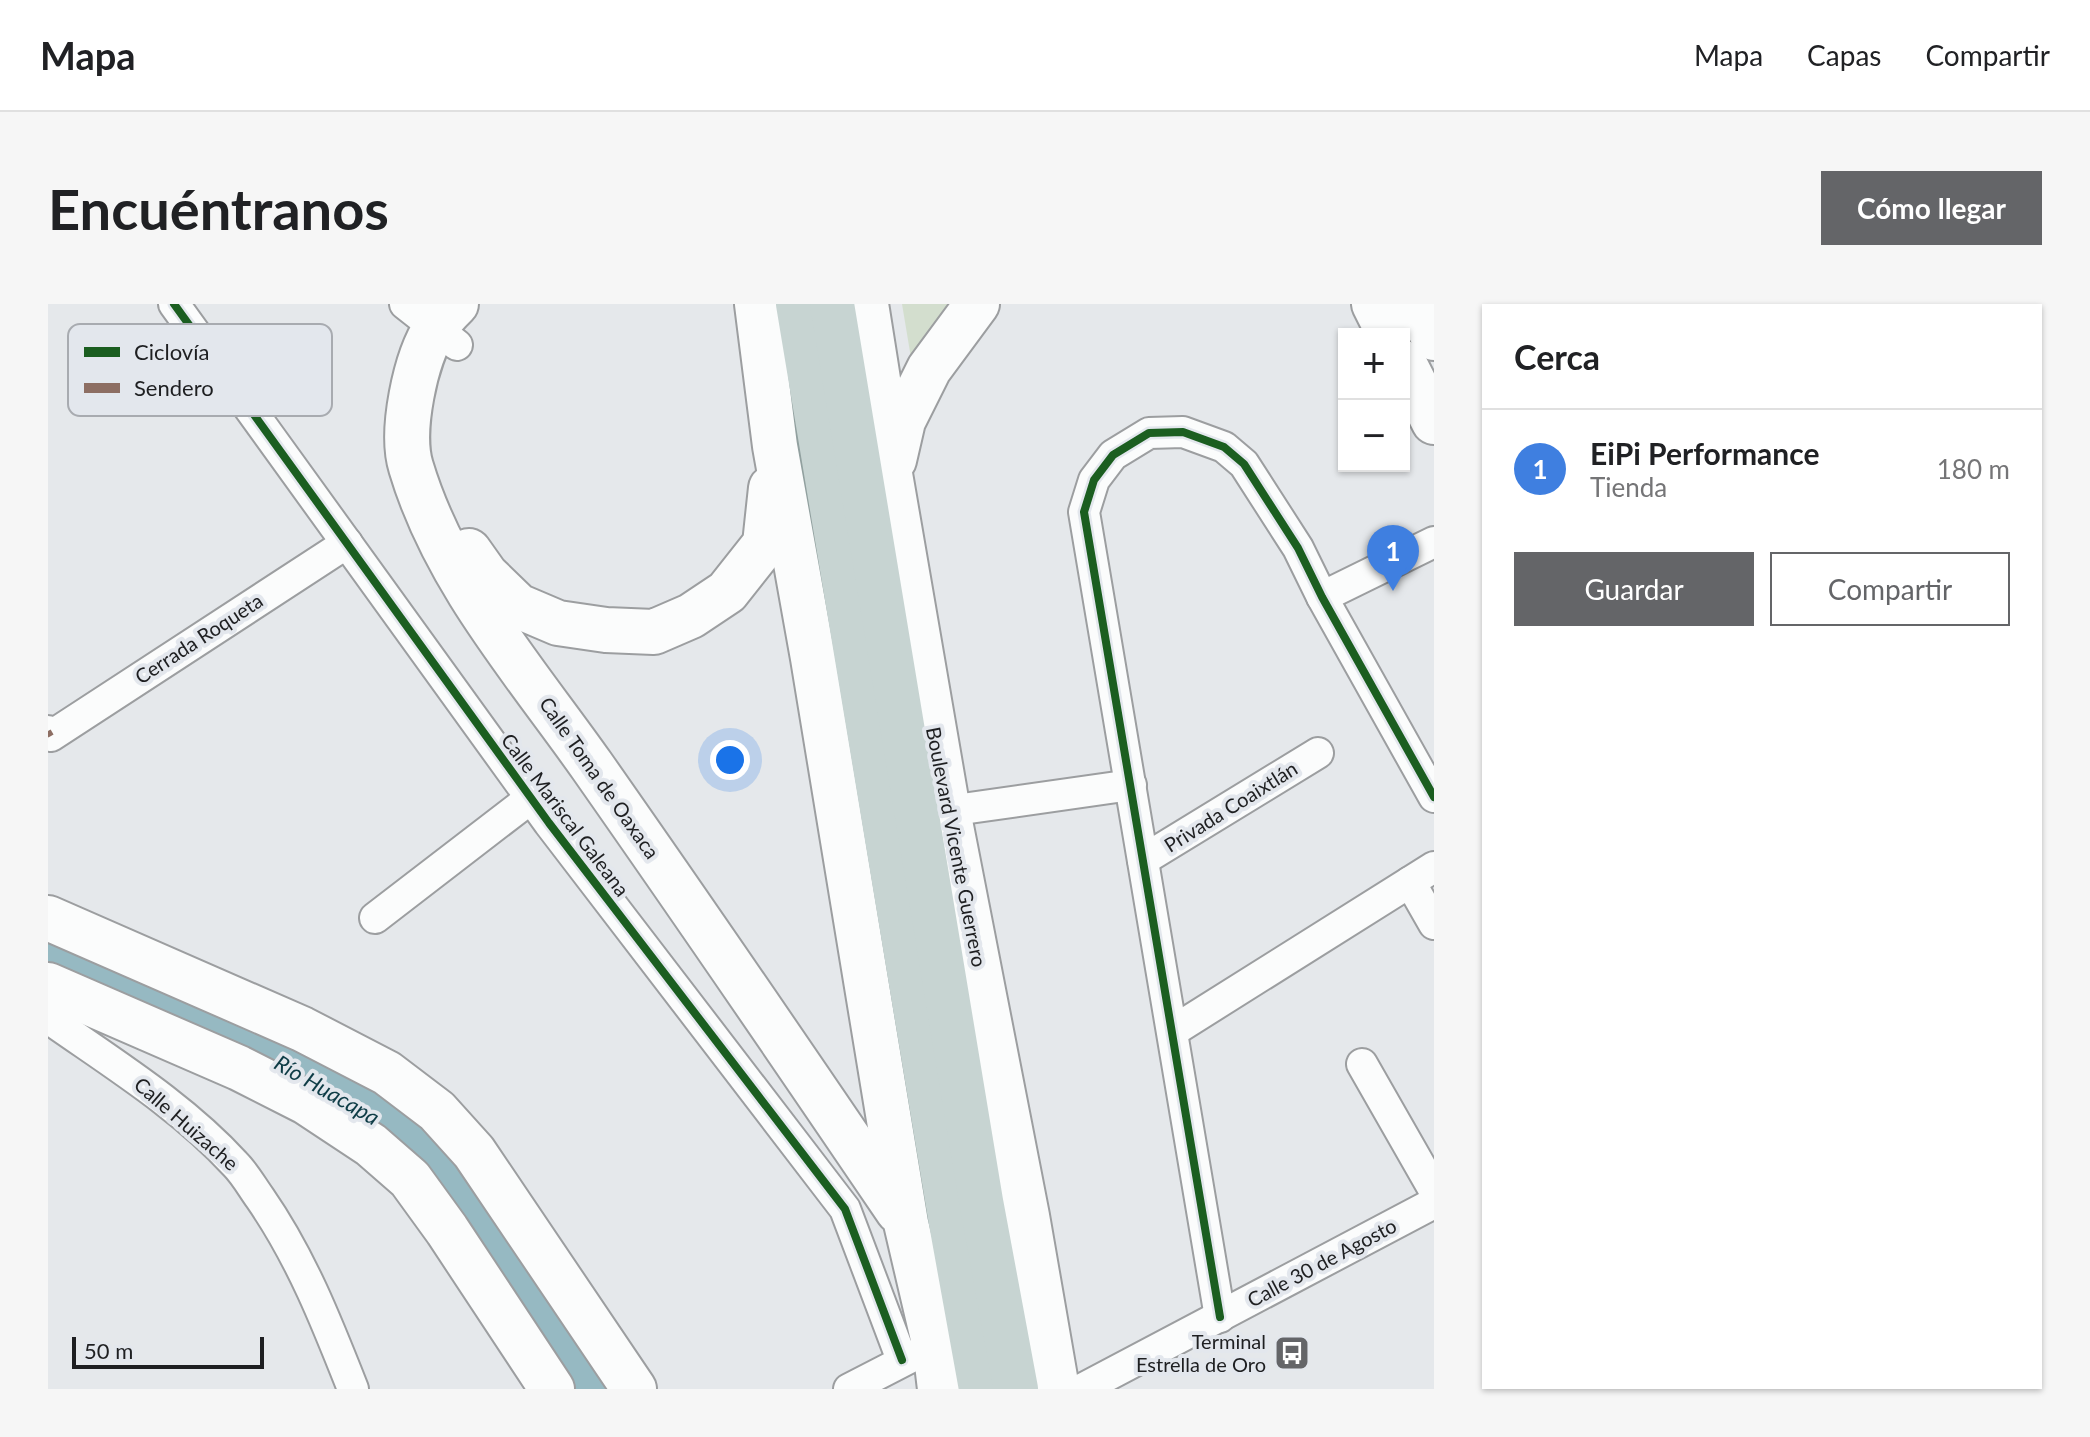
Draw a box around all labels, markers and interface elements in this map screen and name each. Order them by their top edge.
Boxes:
text: Mapa [40,32,136,78]
text: Mapa [1694,38,1763,72]
text: Capas [1807,38,1881,72]
text: Compartir [1925,38,2050,72]
button: Cómo llegar [1821,171,2042,245]
text: Encuéntranos [48,175,389,242]
legend [68,324,332,416]
map controls [1338,328,1410,472]
button: + [1338,328,1410,400]
text: Cerca [1514,336,1600,377]
text: Ciclovía [134,338,209,365]
text: Sendero [134,374,214,401]
button: − [1338,400,1410,472]
text: EiPi Performance [1590,435,1819,471]
text: 1 [1532,453,1548,485]
text: 180 m [1937,453,2010,485]
text: Tienda [1590,471,1667,503]
pin: 1 [1367,525,1419,591]
button: Guardar [1514,552,1754,626]
button: Compartir [1770,552,2010,626]
street label: Cerrada Roqueta [130,588,267,688]
street label: Calle Toma de Oaxaca [535,692,665,863]
street label: Boulevard Vicente Guerrero [922,725,992,969]
street label: Calle Mariscal Galeana [497,728,635,900]
your location [710,740,750,780]
street label: Privada Coaixtlán [1159,756,1301,857]
water label: Río Huacapa [270,1049,384,1130]
street label: Calle Huizache [130,1072,243,1175]
street label: Calle 30 de Agosto [1243,1213,1400,1311]
place label: Terminal Estrella de Oro [1136,1329,1266,1376]
scale bar [72,1333,264,1369]
bus stop icon: Terminal Estrella de Oro [1273,1334,1311,1372]
text: 50 m [84,1337,133,1364]

